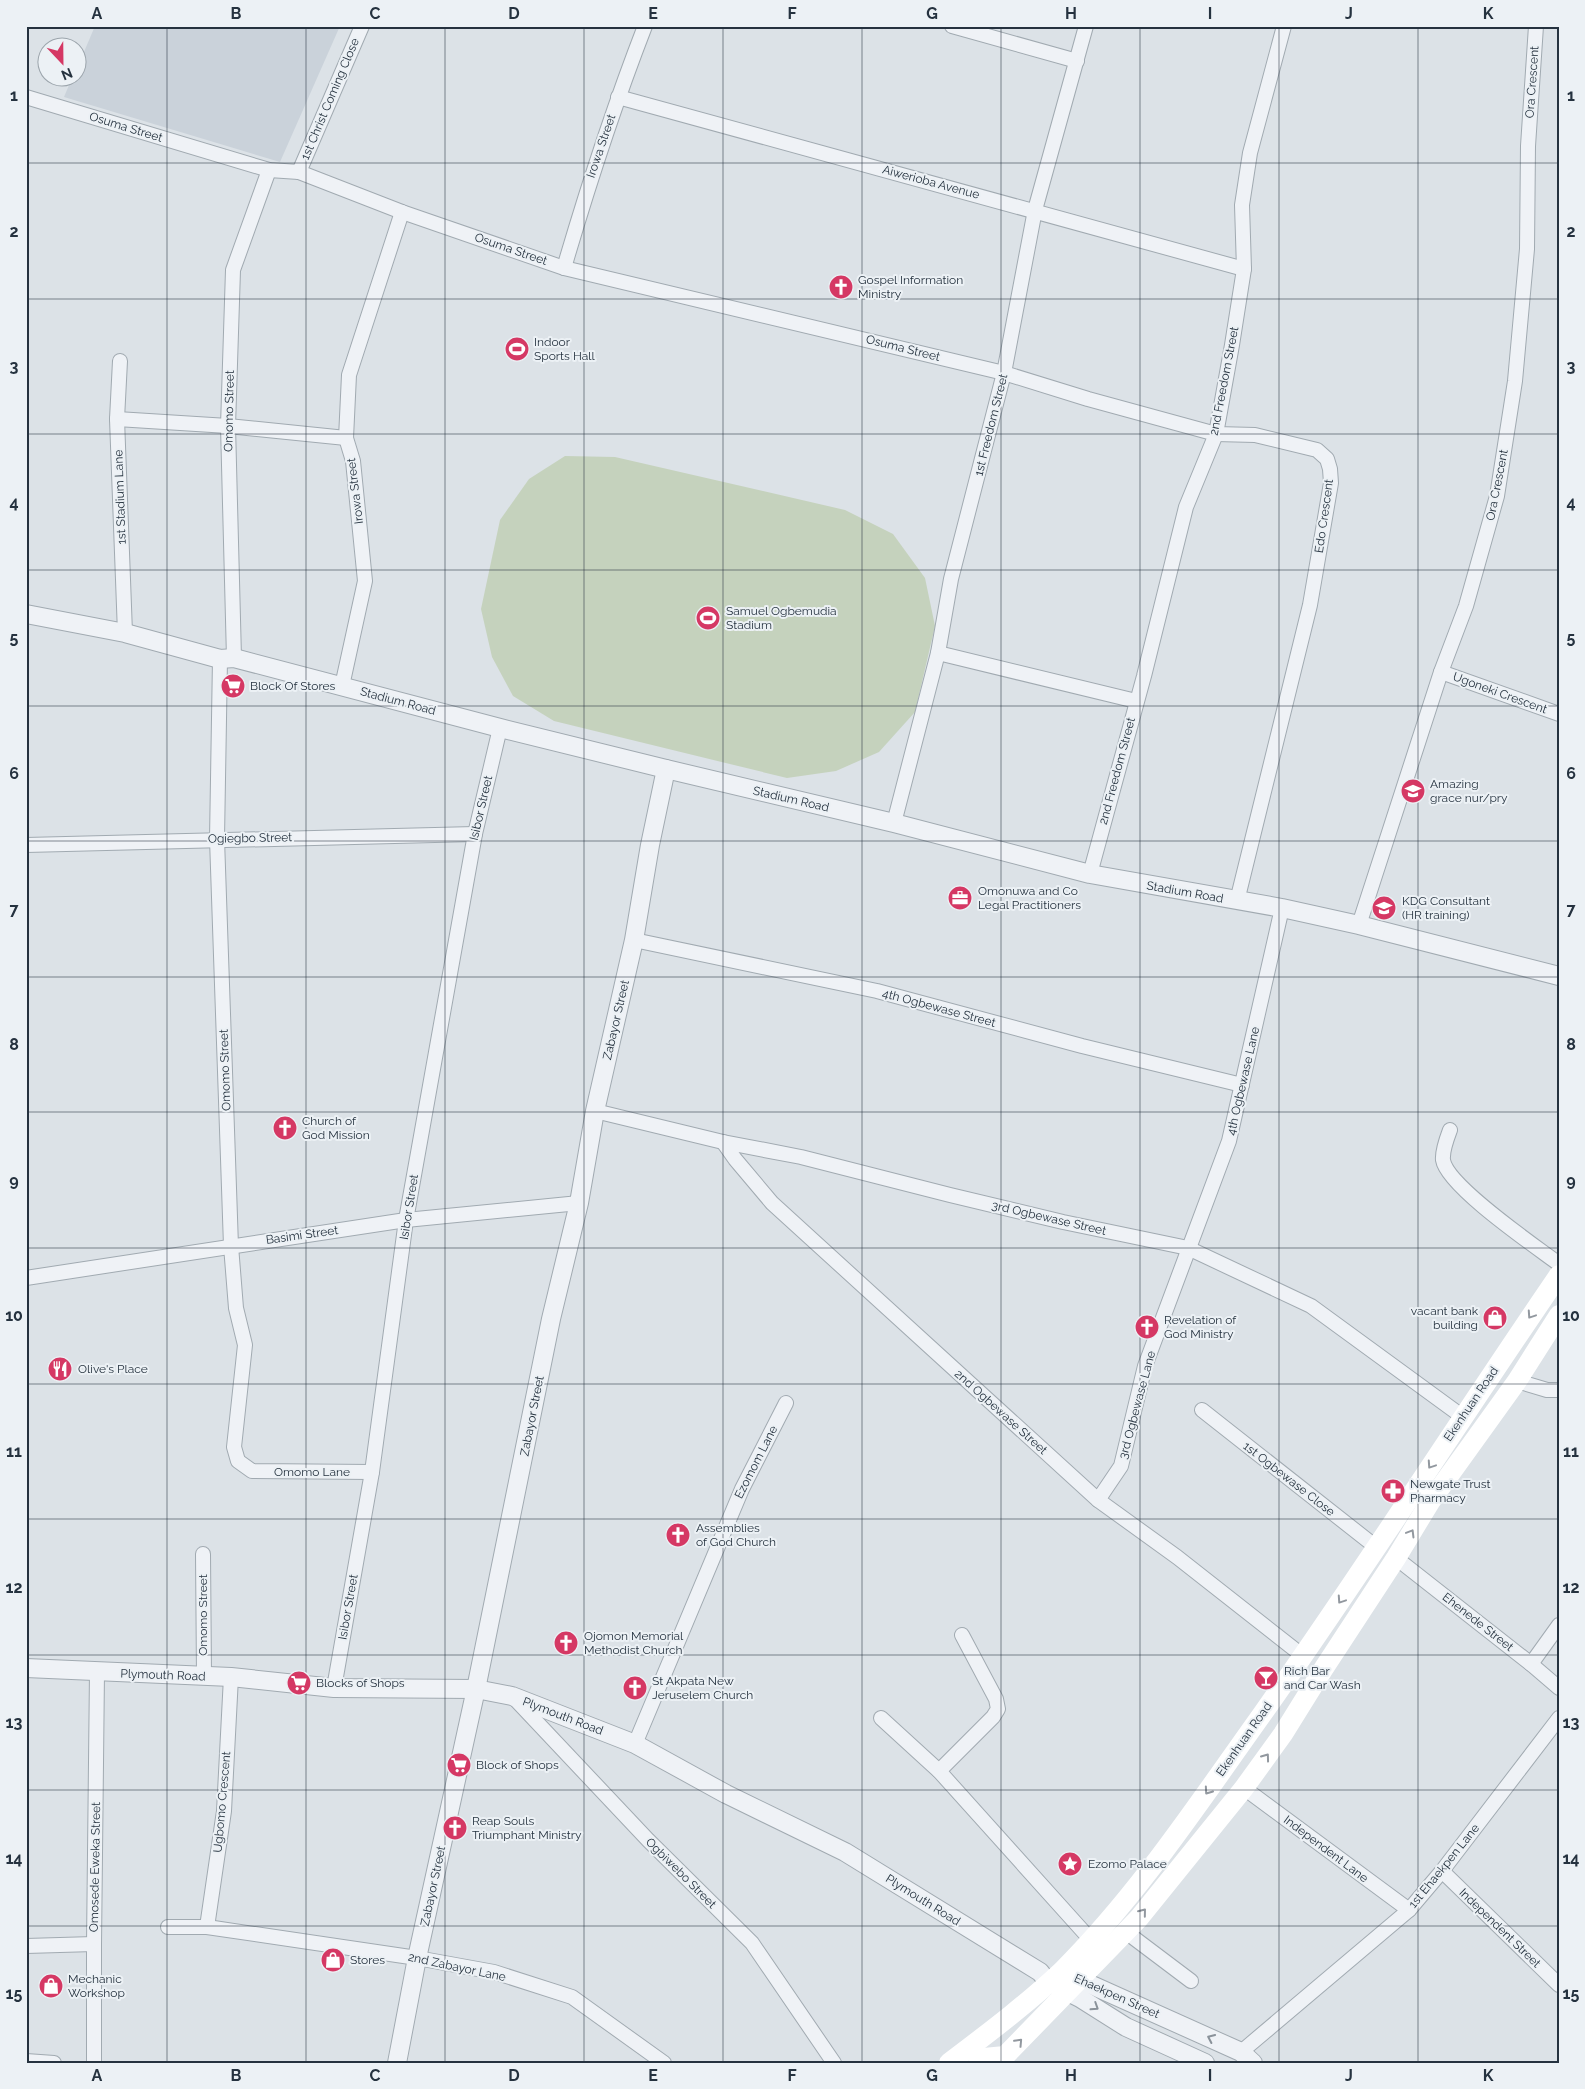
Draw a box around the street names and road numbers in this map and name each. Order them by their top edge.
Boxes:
street label: 1st Christ Coming Close [298,36,362,162]
street label: Ora Crescent [1522,45,1542,119]
street label: Osuma Street [88,109,164,145]
street label: Irowa Street [584,112,618,180]
street label: Aiwerioba Avenue [881,162,981,202]
street label: Osuma Street [473,230,549,268]
street label: 2nd Freedom Street [1207,325,1241,437]
street label: Osuma Street [865,332,941,364]
street label: Omomo Street [221,370,237,452]
street label: 1st Freedom Street [972,373,1010,477]
street label: Ora Crescent [1483,448,1511,522]
street label: 1st Stadium Lane [111,449,129,545]
street label: Irowa Street [344,457,366,525]
street label: Edo Crescent [1312,478,1336,554]
street label: Ugoneki Crescent [1451,669,1549,717]
street label: Stadium Road [359,684,437,718]
street label: 2nd Freedom Street [1096,716,1138,826]
street label: Isibor Street [467,774,495,842]
street label: Stadium Road [752,783,830,815]
street label: Ogiegbo Street [208,830,292,846]
street label: Stadium Road [1145,878,1225,906]
street label: Zabayor Street [600,979,632,1061]
street label: 4th Ogbewase Street [881,986,997,1030]
street label: 4th Ogbewase Lane [1224,1025,1262,1137]
street label: Omomo Street [217,1029,233,1111]
street label: Isibor Street [397,1173,421,1241]
street label: 3rd Ogbewase Street [990,1198,1108,1238]
street label: Basimi Street [265,1223,339,1247]
street label: 3rd Ogbewase Lane [1116,1349,1158,1461]
street label: Ekenhuan Road [1441,1364,1501,1444]
street label: 2nd Ogbewase Street [952,1367,1050,1457]
street label: Zabayor Street [517,1375,547,1457]
street label: Ezomom Lane [732,1423,780,1501]
street label: 1st Ogbewase Close [1240,1439,1338,1519]
street label: Omomo Lane [274,1465,350,1479]
street label: Isibor Street [335,1573,361,1641]
street label: Omomo Street [196,1574,210,1656]
street label: Ehenede Street [1440,1590,1516,1654]
street label: Plymouth Road [120,1667,206,1683]
street label: Plymouth Road [521,1694,605,1738]
street label: Ekenhuan Road [1213,1699,1275,1779]
street label: Ugbomo Crescent [211,1751,233,1853]
street label: Omosede Eweka Street [87,1802,103,1932]
street label: Independent Lane [1281,1813,1371,1885]
street label: 1st Ehaekpen Lane [1406,1821,1482,1911]
street label: Ogbiwebo Street [643,1835,719,1911]
street label: Zabayor Street [418,1845,448,1927]
street label: Plymouth Road [883,1871,963,1929]
street label: Independent Street [1456,1886,1544,1970]
street label: 2nd Zabayor Lane [407,1950,507,1984]
street label: Ehaekpen Street [1072,1971,1162,2021]

